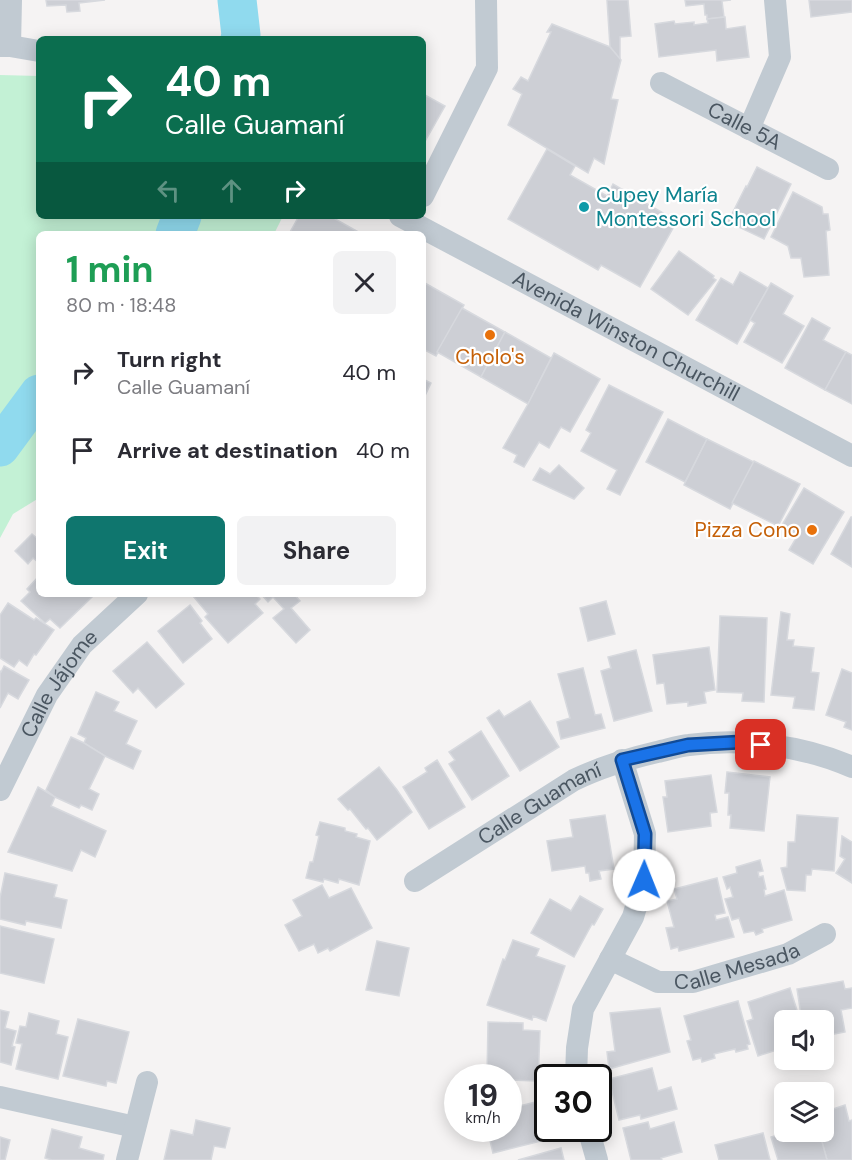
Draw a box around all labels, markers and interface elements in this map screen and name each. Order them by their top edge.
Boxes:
text: 40 m [165,54,271,109]
icon: right [66,60,144,138]
street label: Calle 5A [703,95,786,157]
text: Calle Guamaní [165,107,345,142]
icon: left [152,174,185,207]
icon: ahead [215,174,248,207]
icon: right [278,174,311,207]
place label: Cupey María Montessori School [596,181,776,233]
marker: Cupey María Montessori School [577,200,591,214]
text: 1 min [66,246,154,293]
button: close [333,251,396,314]
street label: Avenida Winston Churchill [508,264,745,408]
text: 80 m · 18:48 [66,292,176,318]
marker: Cholo's [483,328,497,342]
place label: Cholo's [455,343,525,371]
text: Turn right [117,345,222,374]
icon: right [66,356,99,389]
text: 40 m [342,358,396,387]
text: Calle Guamaní [117,374,250,400]
icon: arrive [66,434,99,467]
text: Arrive at destination [117,436,338,465]
text: 40 m [356,436,410,465]
button: Exit [66,516,225,585]
button: Share [237,516,396,585]
place label: Pizza Cono [695,516,800,544]
marker: Pizza Cono [805,523,819,537]
street label: Calle Jájome [14,623,104,742]
pin [735,719,786,770]
icon: arrive [744,728,777,761]
street label: Calle Guamaní [473,756,606,851]
position arrow [612,848,676,912]
street label: Calle Mesada [674,936,805,997]
map controls [774,1010,834,1142]
button: sound [774,1010,834,1070]
speed limit sign: 30 [534,1064,612,1142]
text: 19 [468,1076,498,1115]
button: layers [774,1082,834,1142]
text: km/h [465,1108,501,1128]

